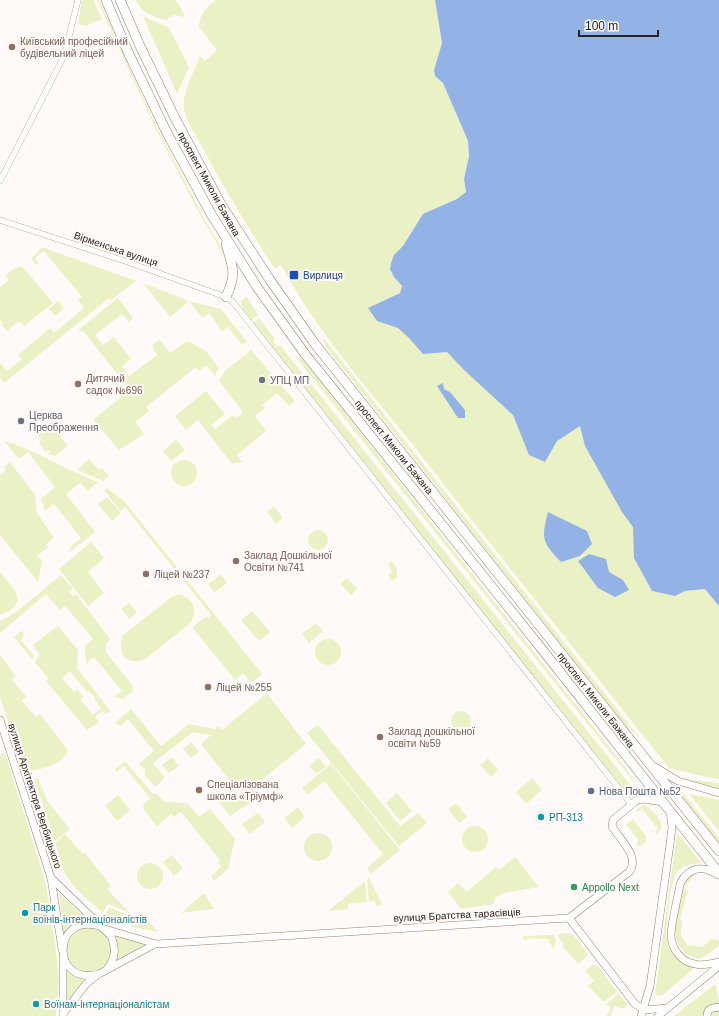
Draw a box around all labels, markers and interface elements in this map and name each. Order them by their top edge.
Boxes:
scale bar [579,12,658,38]
text: 100 m [585,19,618,33]
place label: Київський професійний будівельний ліцей [20,36,128,59]
marker: Київський професійний будівельний ліцей [7,42,17,52]
street label: проспект Миколи Бажана [176,130,243,239]
street label: Вірменська вулиця [73,229,159,269]
marker: Вирлиця [288,269,300,281]
place label: Вирлиця [303,270,343,281]
place label: Дитячий садок №696 [86,373,143,396]
marker: УПЦ МП [257,375,267,385]
place label: УПЦ МП [270,375,309,386]
marker: Дитячий садок №696 [73,379,83,389]
street label: проспект Миколи Бажана [353,398,436,497]
place label: Церква Преображення [29,410,98,433]
marker: Церква Преображення [16,416,26,426]
place label: Заклад Дошкільної Освіти №741 [244,550,332,573]
marker: Заклад Дошкільної Освіти №741 [231,556,241,566]
marker: Ліцей №237 [141,569,151,579]
place label: Ліцей №237 [154,569,210,580]
street label: проспект Миколи Бажана [555,650,637,750]
marker: Ліцей №255 [203,682,213,692]
place label: Ліцей №255 [216,682,272,693]
street label: вулиця Архітектора Вербицького [6,722,64,870]
place label: Заклад дошкільної освіти №59 [388,726,475,749]
marker: Заклад дошкільної освіти №59 [375,732,385,742]
place label: Спеціалізована школа «Тріумф» [207,779,284,802]
marker: Спеціалізована школа «Тріумф» [194,785,204,795]
marker: Нова Пошта №52 [586,786,596,796]
place label: Нова Пошта №52 [599,786,681,797]
marker: РП-313 [536,812,546,822]
place label: РП-313 [549,812,583,823]
marker: Appollo Next [569,882,579,892]
place label: Appollo Next [582,882,639,893]
place label: Парк воїнів-інтернаціоналістів [33,902,147,925]
street label: вулиця Братства тарасівців [393,906,521,924]
marker: Парк воїнів-інтернаціоналістів [20,908,30,918]
marker: Воїнам-інтернаціоналістам [31,999,41,1009]
place label: Воїнам-інтернаціоналістам [44,999,169,1010]

